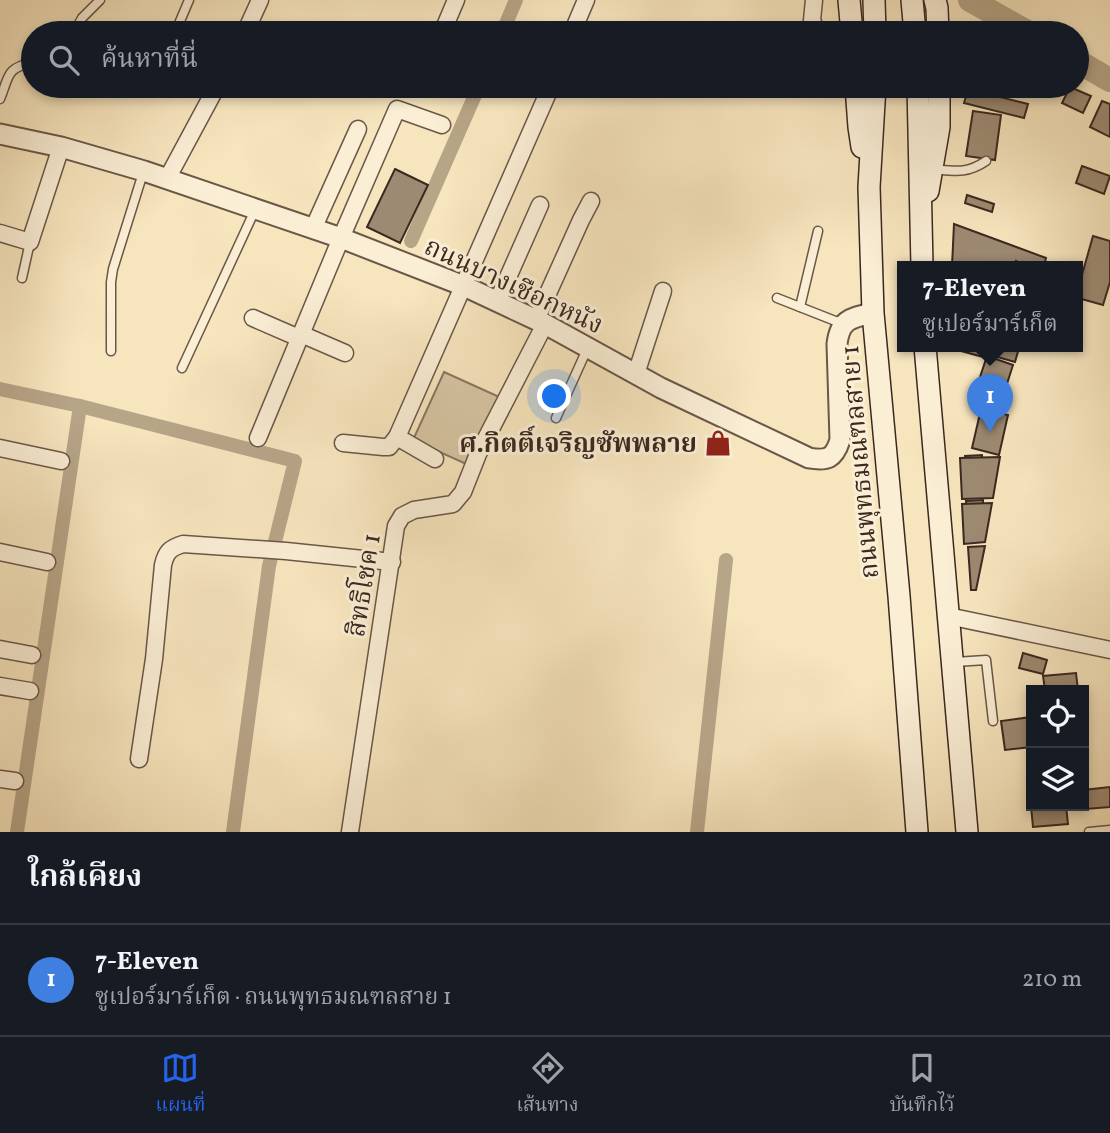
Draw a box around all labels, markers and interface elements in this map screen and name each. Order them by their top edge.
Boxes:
search box [21,21,1089,98]
icon: search [45,41,83,79]
text: ค้นหาที่นี่ [101,42,198,78]
street label: ถนนบางเชือกหนัง [418,230,609,344]
popup [897,261,1083,352]
text: 7-Eleven [922,271,1026,307]
text: ซูเปอร์มาร์เก็ต [922,309,1058,341]
street label: ถนนพุทธมณฑลสาย 1 [833,343,889,580]
pin: 1 [967,374,1013,432]
your location [537,379,571,413]
place label: ศ.กิตติ์เจริญซัพพลาย [459,425,697,463]
shop icon: ศ.กิตติ์เจริญซัพพลาย [703,428,733,458]
street label: สิทธิโชค 1 [337,531,391,640]
map controls [1026,685,1089,811]
button: locate [1026,685,1089,748]
button: layers [1026,748,1089,811]
text: ใกล้เคียง [28,857,142,899]
text: 7-Eleven [95,944,199,980]
text: 1 [46,964,56,996]
text: 210 m [1022,964,1082,996]
text: ซูเปอร์มาร์เก็ต · ถนนพุทธมณฑลสาย 1 [95,982,452,1014]
tab: แผนที่ [156,1049,205,1121]
tab: เส้นทาง [517,1049,578,1121]
tab: บันทึกไว้ [890,1049,954,1121]

